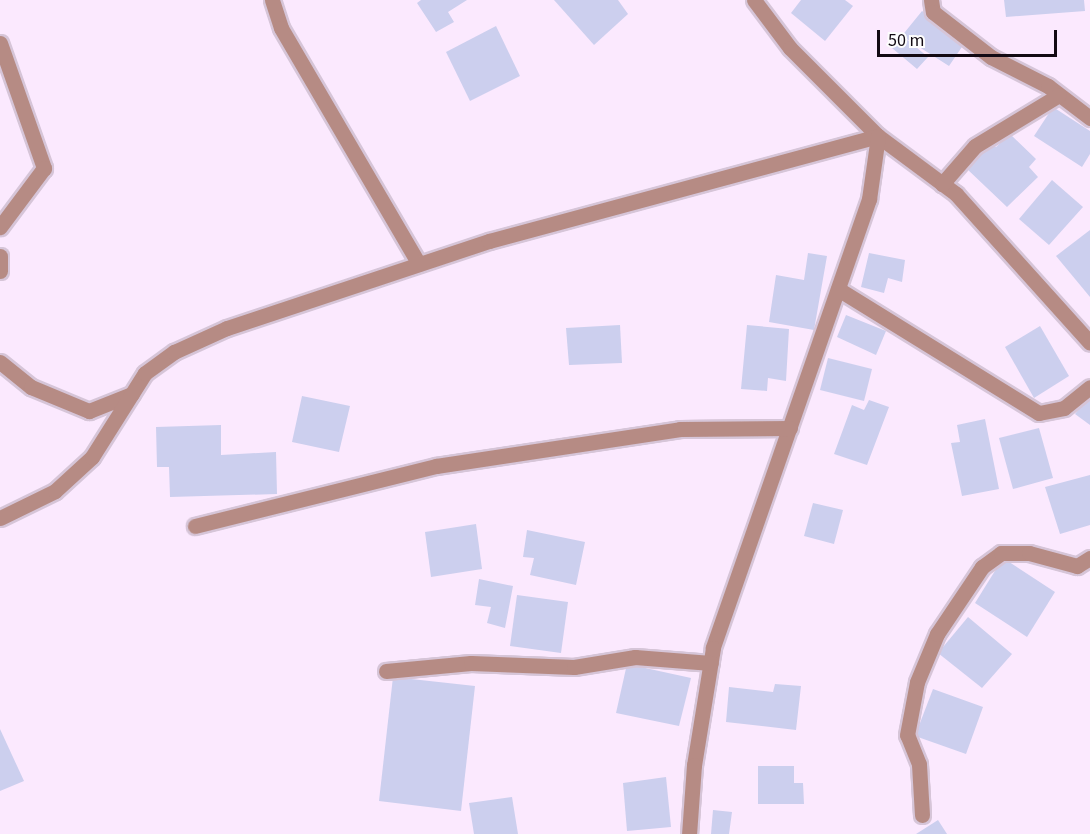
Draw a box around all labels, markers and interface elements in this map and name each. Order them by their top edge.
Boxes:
scale bar [880,18,1060,56]
text: 50 m [888,28,924,53]

